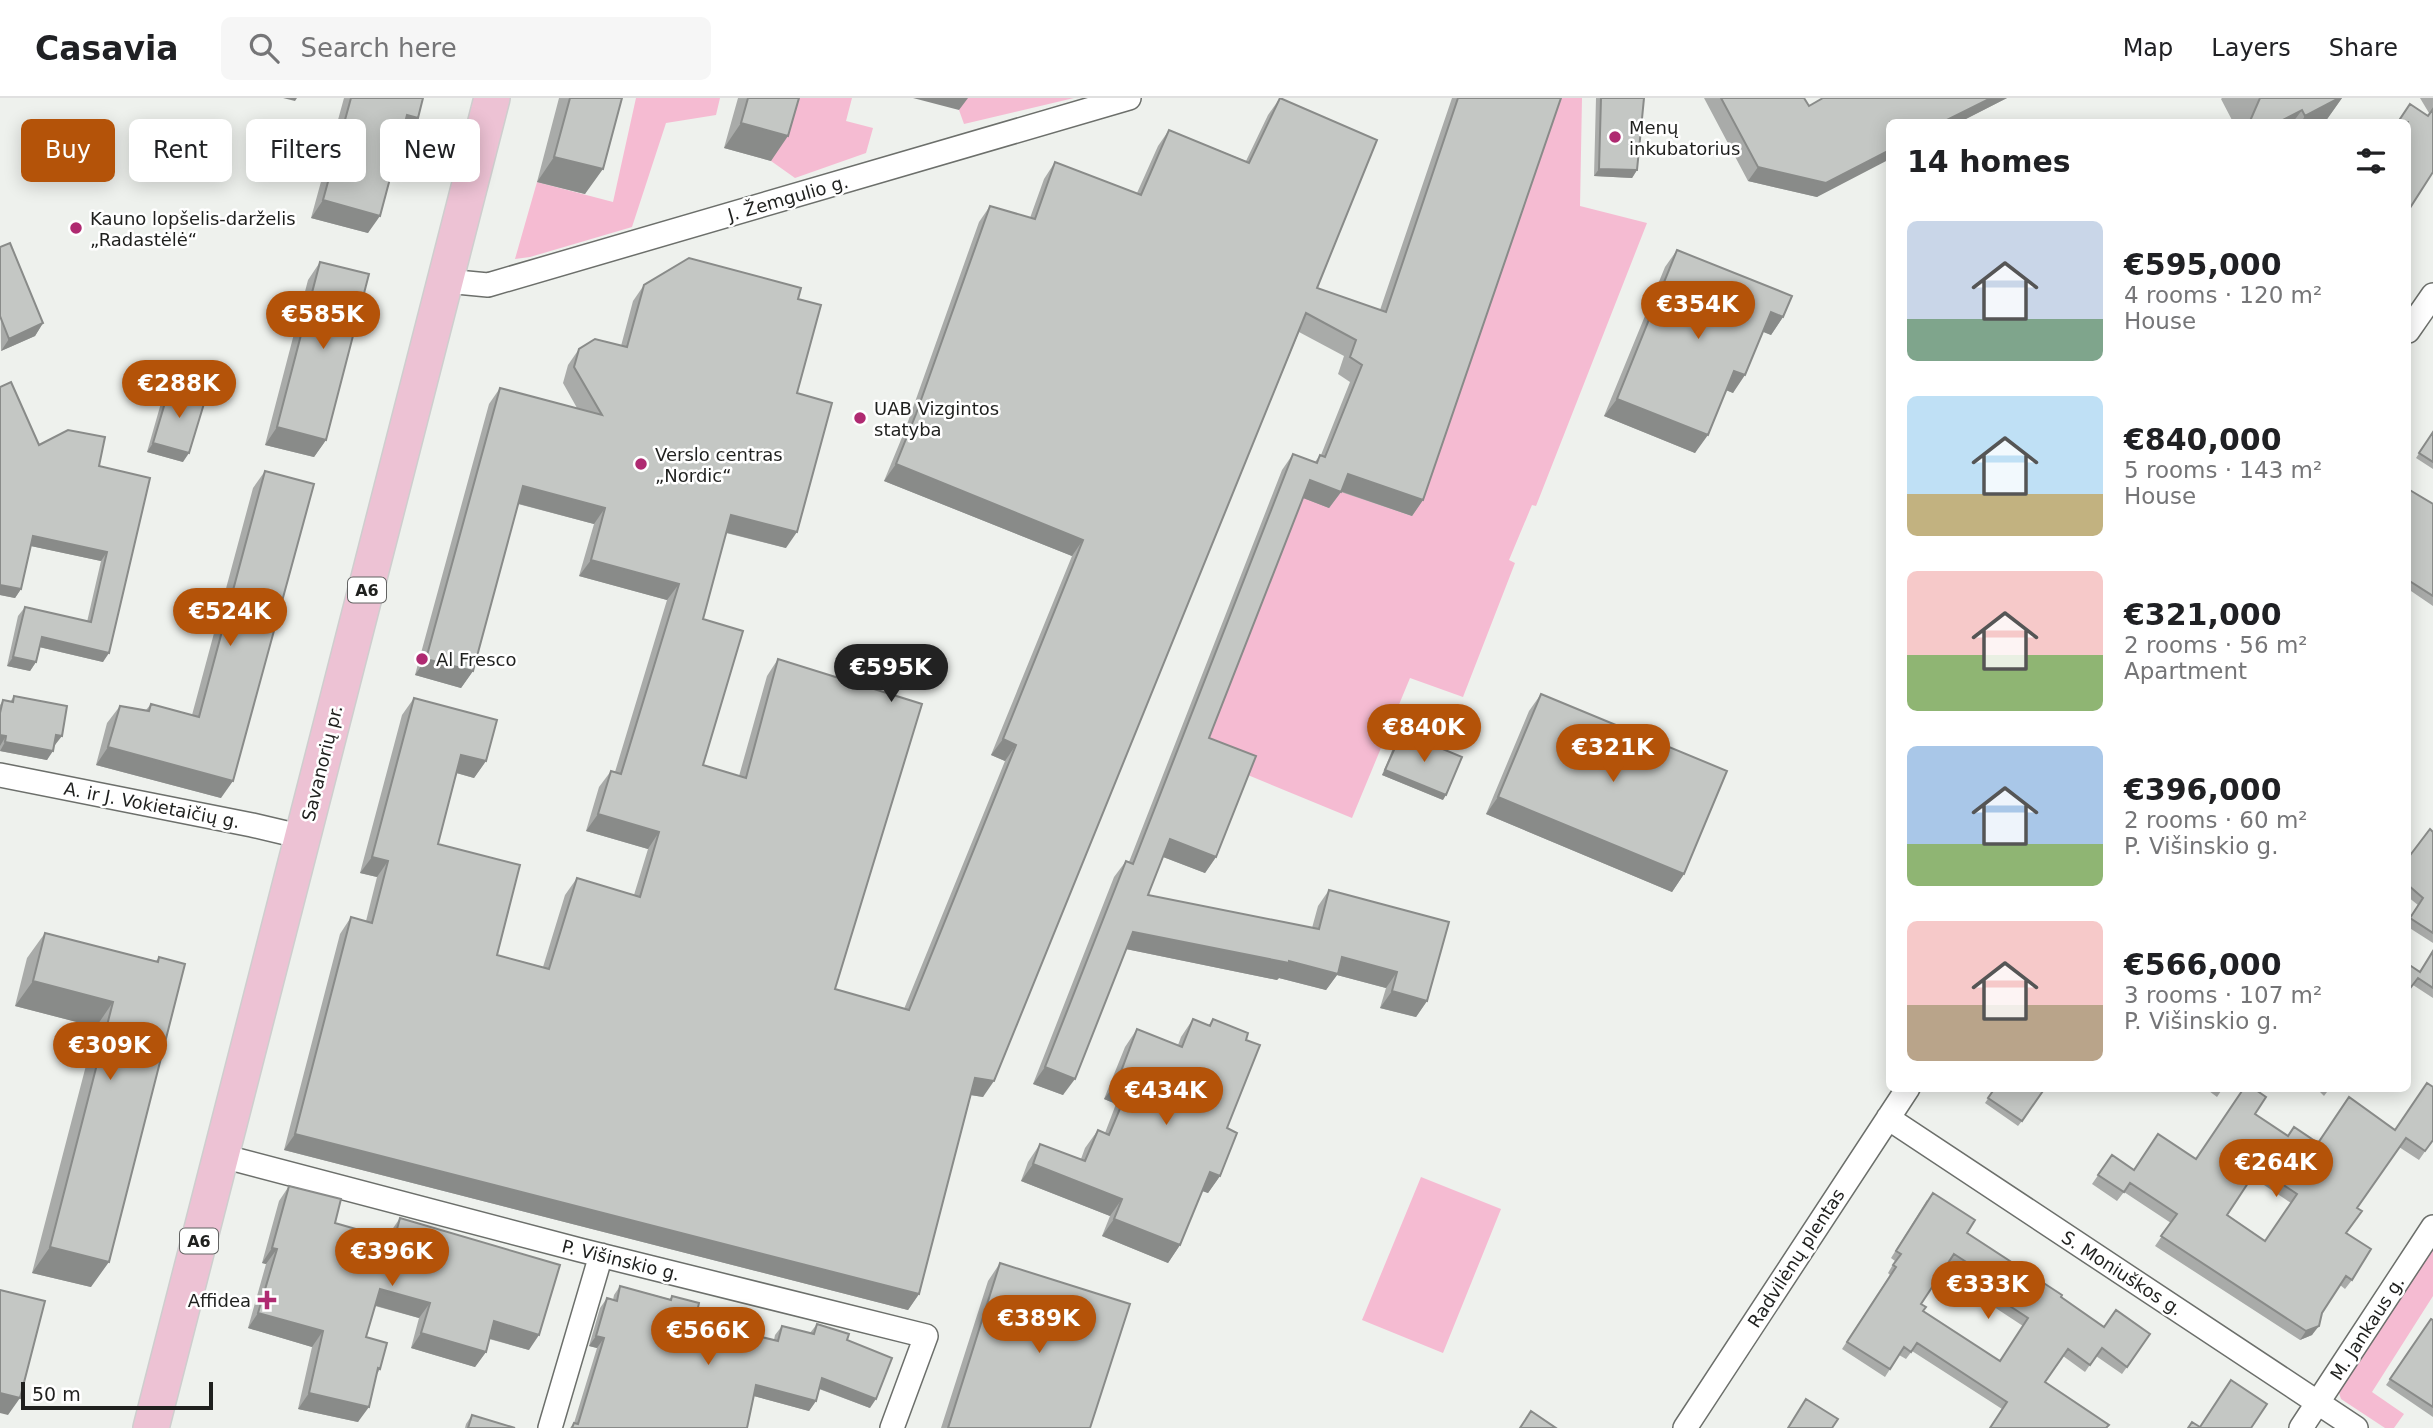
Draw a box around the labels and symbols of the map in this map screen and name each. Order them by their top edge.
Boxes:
place label: Menų inkubatorius [1629,117,1740,159]
marker: Menų inkubatorius [1607,129,1623,145]
street label: J. Žemgulio g. [724,171,851,226]
place label: Kauno lopšelis-darželis „Radastėlė“ [90,208,296,250]
marker: Kauno lopšelis-darželis „Radastėlė“ [68,220,84,236]
pin: €354K [1649,282,1747,341]
pin: €585K [274,292,372,351]
pin: €288K [130,360,228,420]
place label: UAB Vizgintos statyba [874,398,999,440]
marker: UAB Vizgintos statyba [852,410,868,426]
place label: Verslo centras „Nordic“ [655,444,783,486]
marker: Verslo centras „Nordic“ [633,456,649,472]
road number: A6 [348,578,386,603]
pin: €524K [181,588,279,648]
pin: €595K [842,644,940,704]
place label: Al Fresco [436,649,516,670]
marker: Al Fresco [414,651,430,667]
street label: Savanorių pr. [297,703,347,823]
pin: €840K [1375,704,1473,764]
pin: €321K [1564,724,1662,784]
street label: A. ir J. Vokietaičių g. [62,778,242,832]
pin: €309K [61,1023,159,1082]
pin: €434K [1117,1068,1215,1127]
pin: €264K [2227,1140,2325,1199]
street label: Radvilėnų plentas [1743,1185,1849,1331]
street label: S. Moniuškos g. [2058,1226,2186,1320]
road number: A6 [180,1228,218,1254]
pin: €396K [343,1228,441,1288]
street label: P. Višinskio g. [560,1235,682,1285]
pin: €333K [1939,1262,2037,1321]
street label: M. Jankaus g. [2326,1272,2408,1384]
place label: Affidea [188,1290,251,1311]
marker: Affidea [257,1290,277,1310]
pin: €389K [990,1296,1088,1355]
pin: €566K [659,1308,757,1367]
scale bar [21,1379,214,1411]

